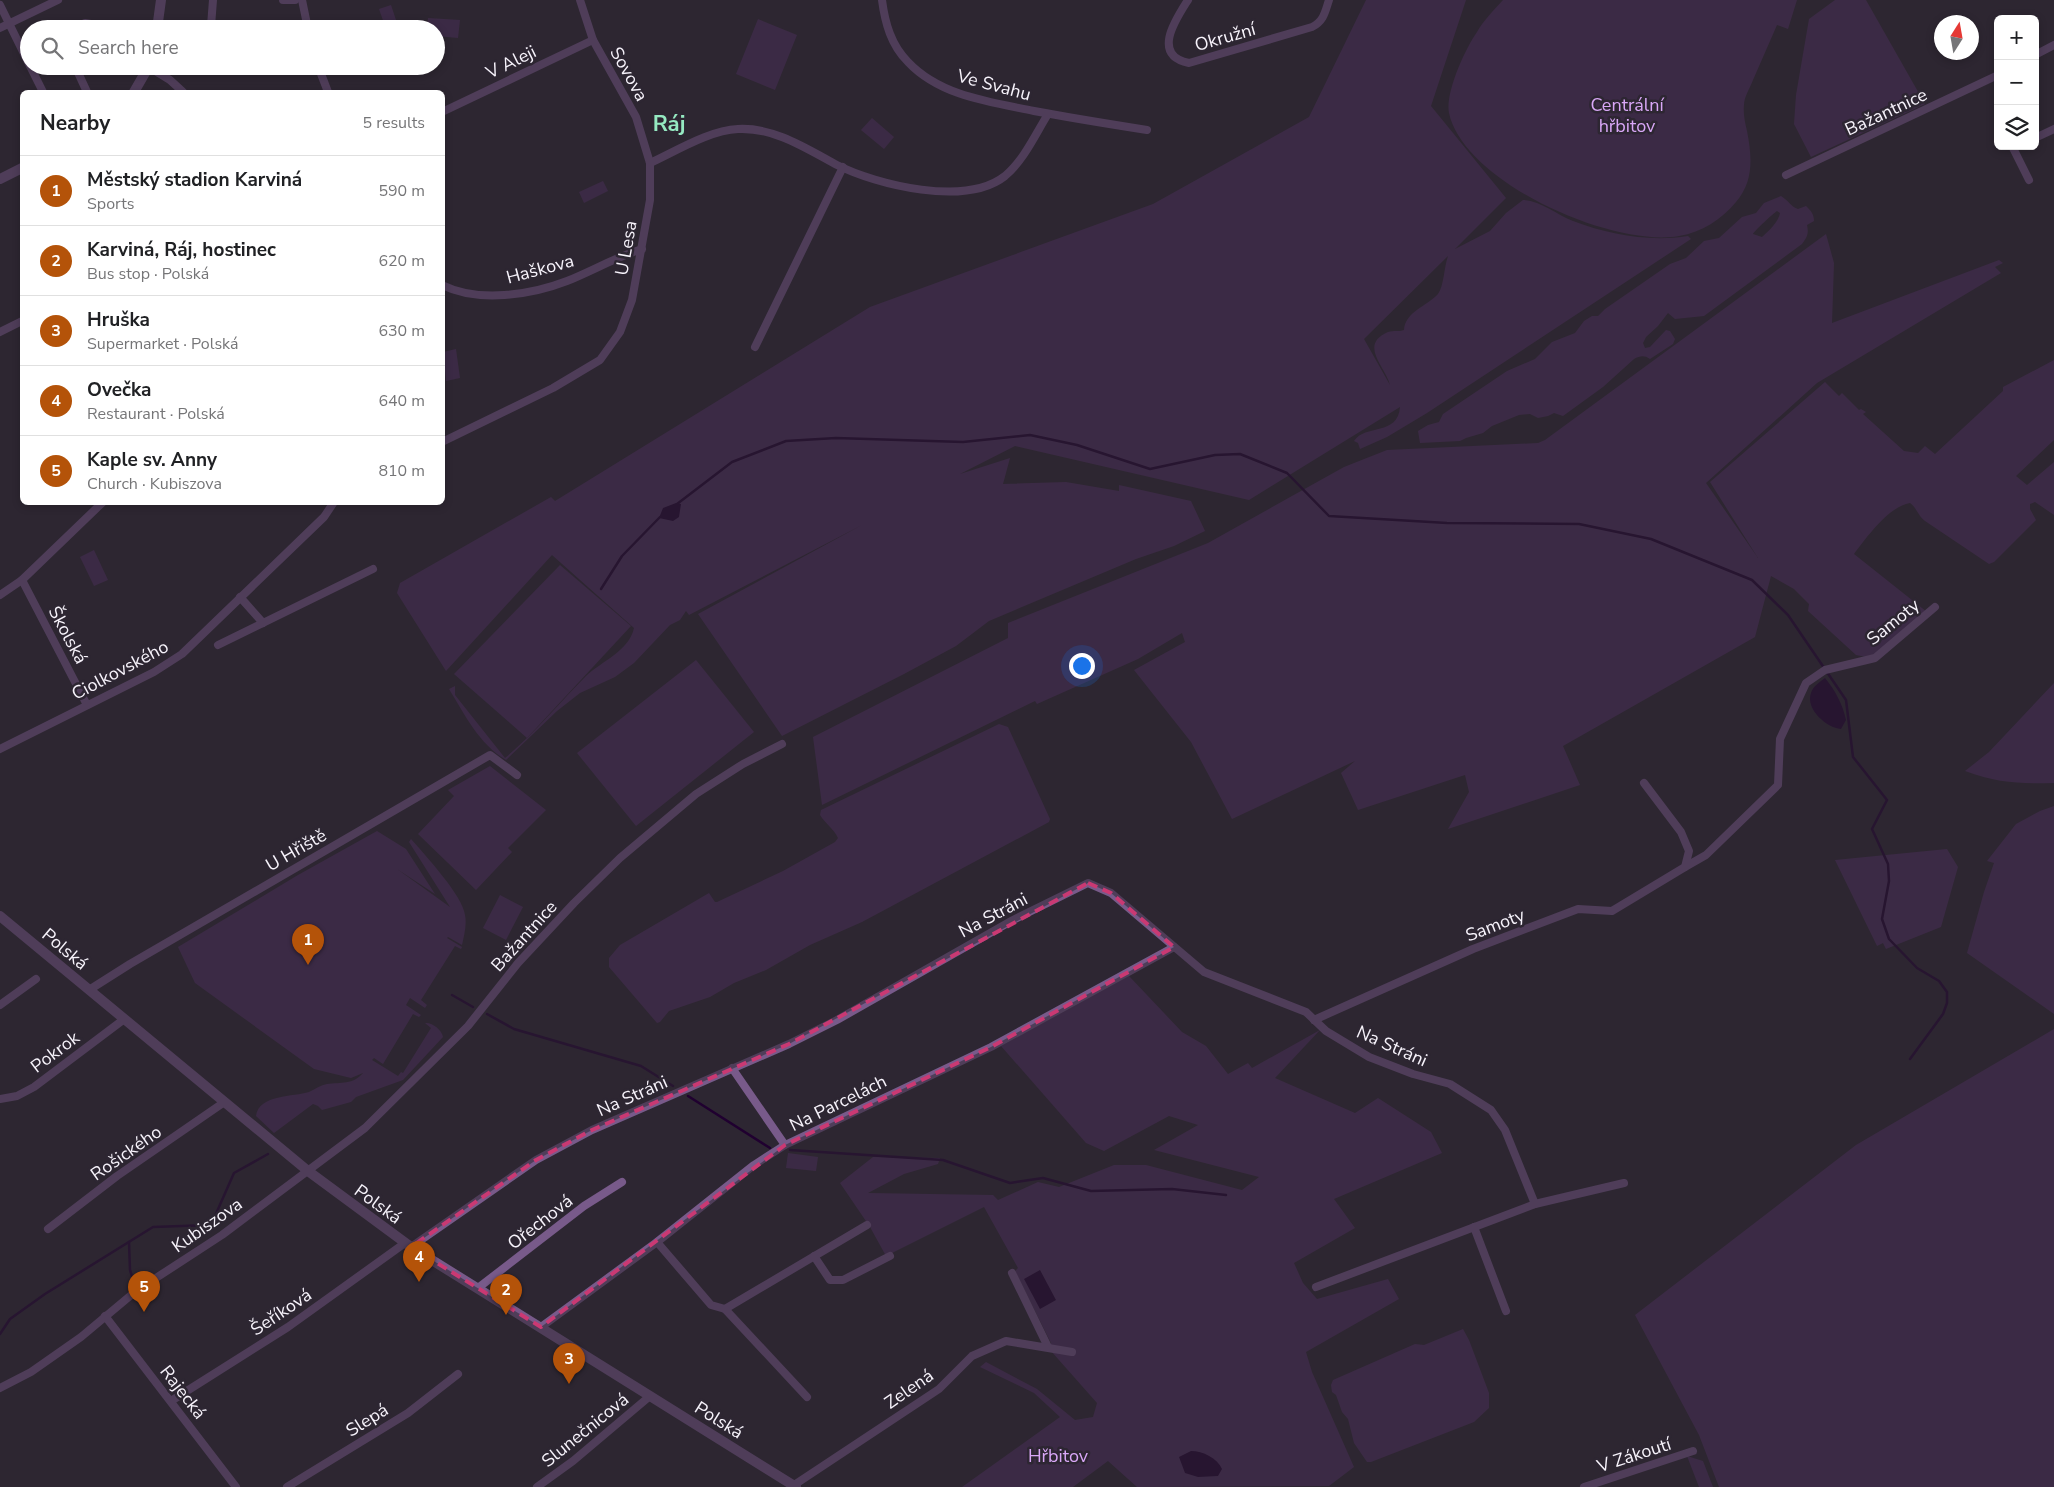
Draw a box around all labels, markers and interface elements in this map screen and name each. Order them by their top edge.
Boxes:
north arrow [1934,15,1979,60]
map controls [1994,15,2039,150]
button: + [1994,15,2039,60]
street label: Okružní [1192,17,1259,57]
search box [20,20,445,75]
icon: search [38,34,66,62]
text: Search here [78,35,179,61]
street label: V Aleji [481,40,540,85]
street label: Sovova [604,43,654,105]
button: − [1994,60,2039,105]
street label: Ve Svahu [953,63,1034,106]
street label: Bažantnice [1841,82,1931,142]
park label: Centrální hřbitov [1590,93,1664,138]
button: layers [1994,105,2039,150]
text: Nearby [40,109,110,137]
district label: Ráj [653,109,685,139]
text: 5 results [363,112,425,134]
text: Městský stadion Karviná [87,167,302,193]
text: 1 [51,180,61,202]
text: 590 m [378,180,425,202]
text: Sports [87,193,135,215]
street label: U Lesa [609,219,643,277]
text: Karviná, Ráj, hostinec [87,237,276,263]
street label: Haškova [503,248,577,290]
text: 2 [51,250,61,272]
text: 620 m [378,250,425,272]
text: Bus stop · Polská [87,263,209,285]
text: Hruška [87,307,150,333]
text: 3 [51,320,61,342]
text: 630 m [378,320,425,342]
text: Supermarket · Polská [87,333,238,355]
text: Ovečka [87,377,152,403]
text: 4 [51,390,61,412]
text: 640 m [378,390,425,412]
text: Restaurant · Polská [87,403,225,425]
text: Kaple sv. Anny [87,447,217,473]
text: 5 [51,460,61,482]
text: 810 m [378,460,425,482]
text: Church · Kubiszova [87,473,222,495]
street label: Samoty [1862,593,1925,651]
street label: Školská [43,602,93,668]
street label: Ciolkovského [67,634,173,706]
your location [1069,653,1095,679]
street label: U Hřiště [261,823,331,877]
street label: Na Stráni [954,887,1032,943]
street label: Bažantnice [486,895,562,977]
street label: Samoty [1462,902,1529,947]
street label: Polská [37,923,93,975]
pin: 1 [292,924,324,965]
street label: Na Stráni [1353,1020,1431,1072]
street label: Pokrok [26,1025,85,1078]
street label: Na Parcelách [785,1069,891,1137]
street label: Na Stráni [593,1070,671,1122]
street label: Rošického [86,1120,166,1186]
street label: Polská [349,1179,407,1229]
street label: Ořechová [502,1189,578,1255]
street label: Kubiszova [167,1192,247,1258]
pin: 4 [403,1241,435,1282]
pin: 5 [128,1271,160,1312]
pin: 2 [490,1274,522,1315]
street label: Šeříková [246,1283,316,1341]
pin: 3 [553,1343,585,1384]
street label: Rajecká [154,1360,212,1424]
street label: Zelená [880,1364,938,1414]
street label: Slunečnicová [536,1387,634,1473]
street label: Polská [690,1396,748,1444]
street label: Slepá [341,1398,393,1442]
street label: V Zákoutí [1593,1432,1675,1479]
park label: Hřbitov [1028,1444,1089,1468]

